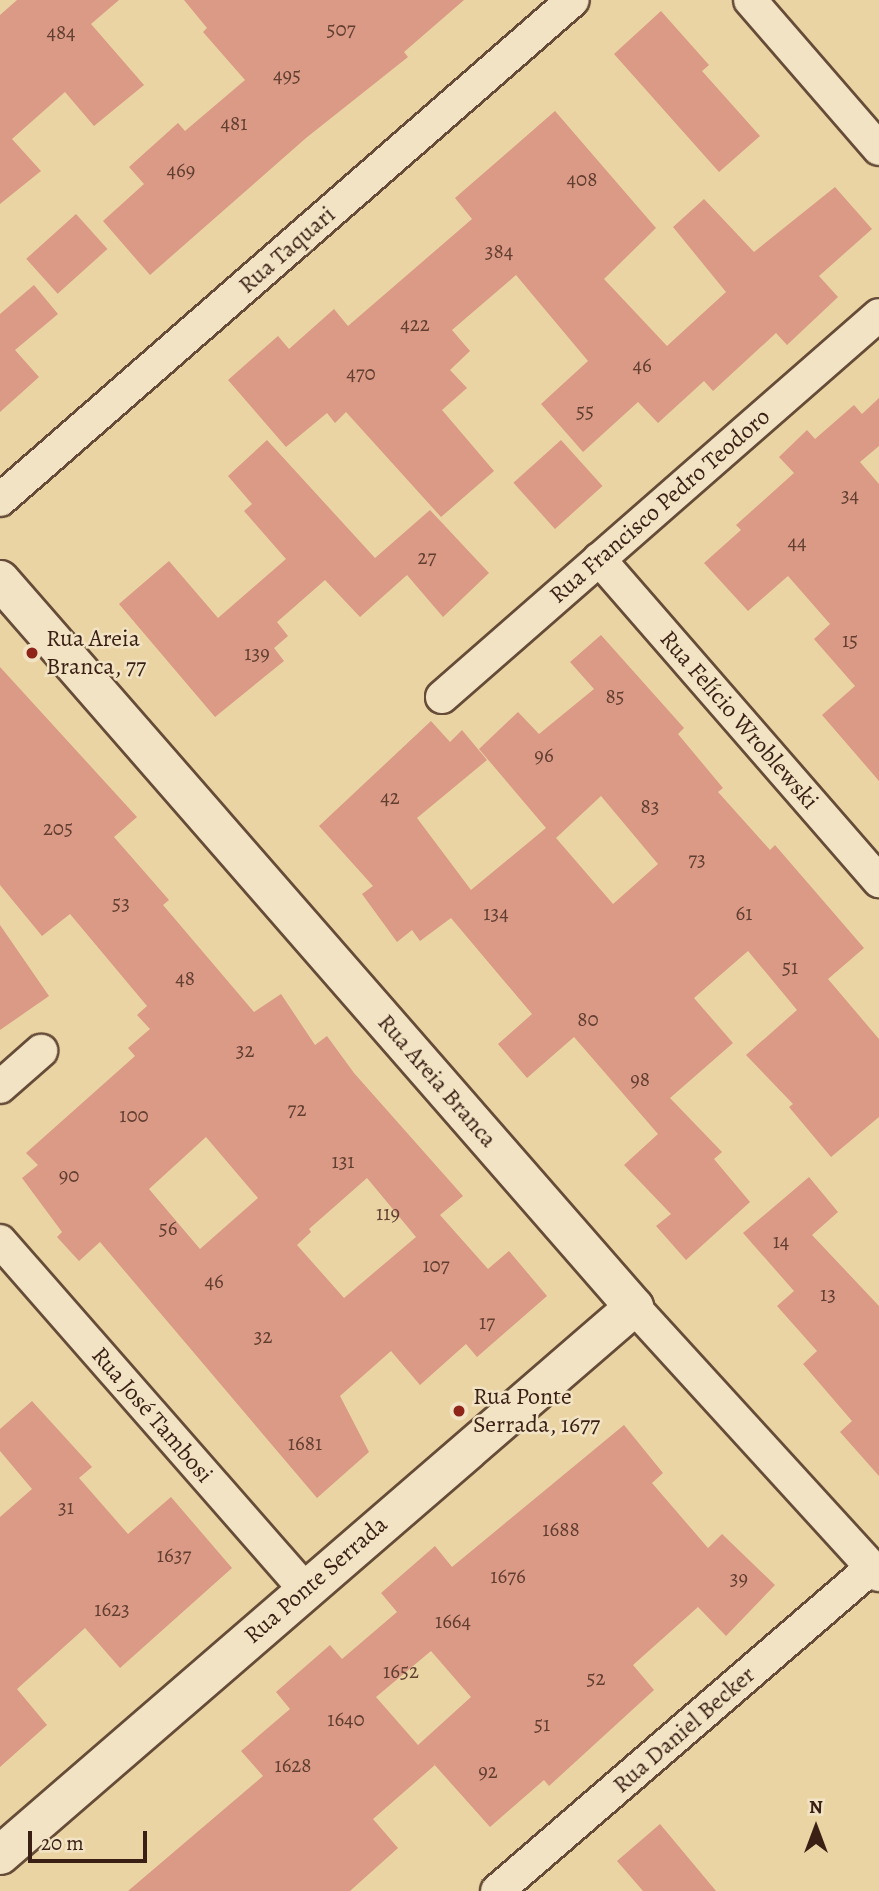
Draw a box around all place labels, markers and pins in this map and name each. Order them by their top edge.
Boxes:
place label: Rua Areia Branca, 77 [46,625,146,681]
marker: Rua Areia Branca, 77 [24,645,40,661]
place label: Rua Ponte Serrada, 1677 [473,1383,601,1439]
marker: Rua Ponte Serrada, 1677 [451,1403,467,1419]

